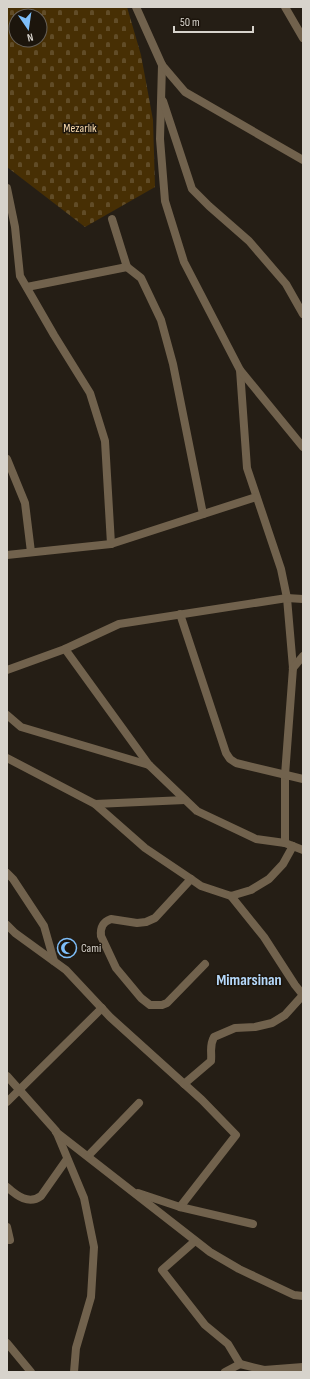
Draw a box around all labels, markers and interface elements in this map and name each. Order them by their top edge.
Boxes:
north arrow [8,8,48,48]
scale bar [174,8,253,34]
text: 50 m [180,15,200,30]
text: N [26,30,34,44]
park label: Mezarlık [63,121,97,136]
mosque icon: Cami [56,937,78,959]
place label: Cami [81,941,101,956]
district label: Mimarsinan [216,971,282,990]

